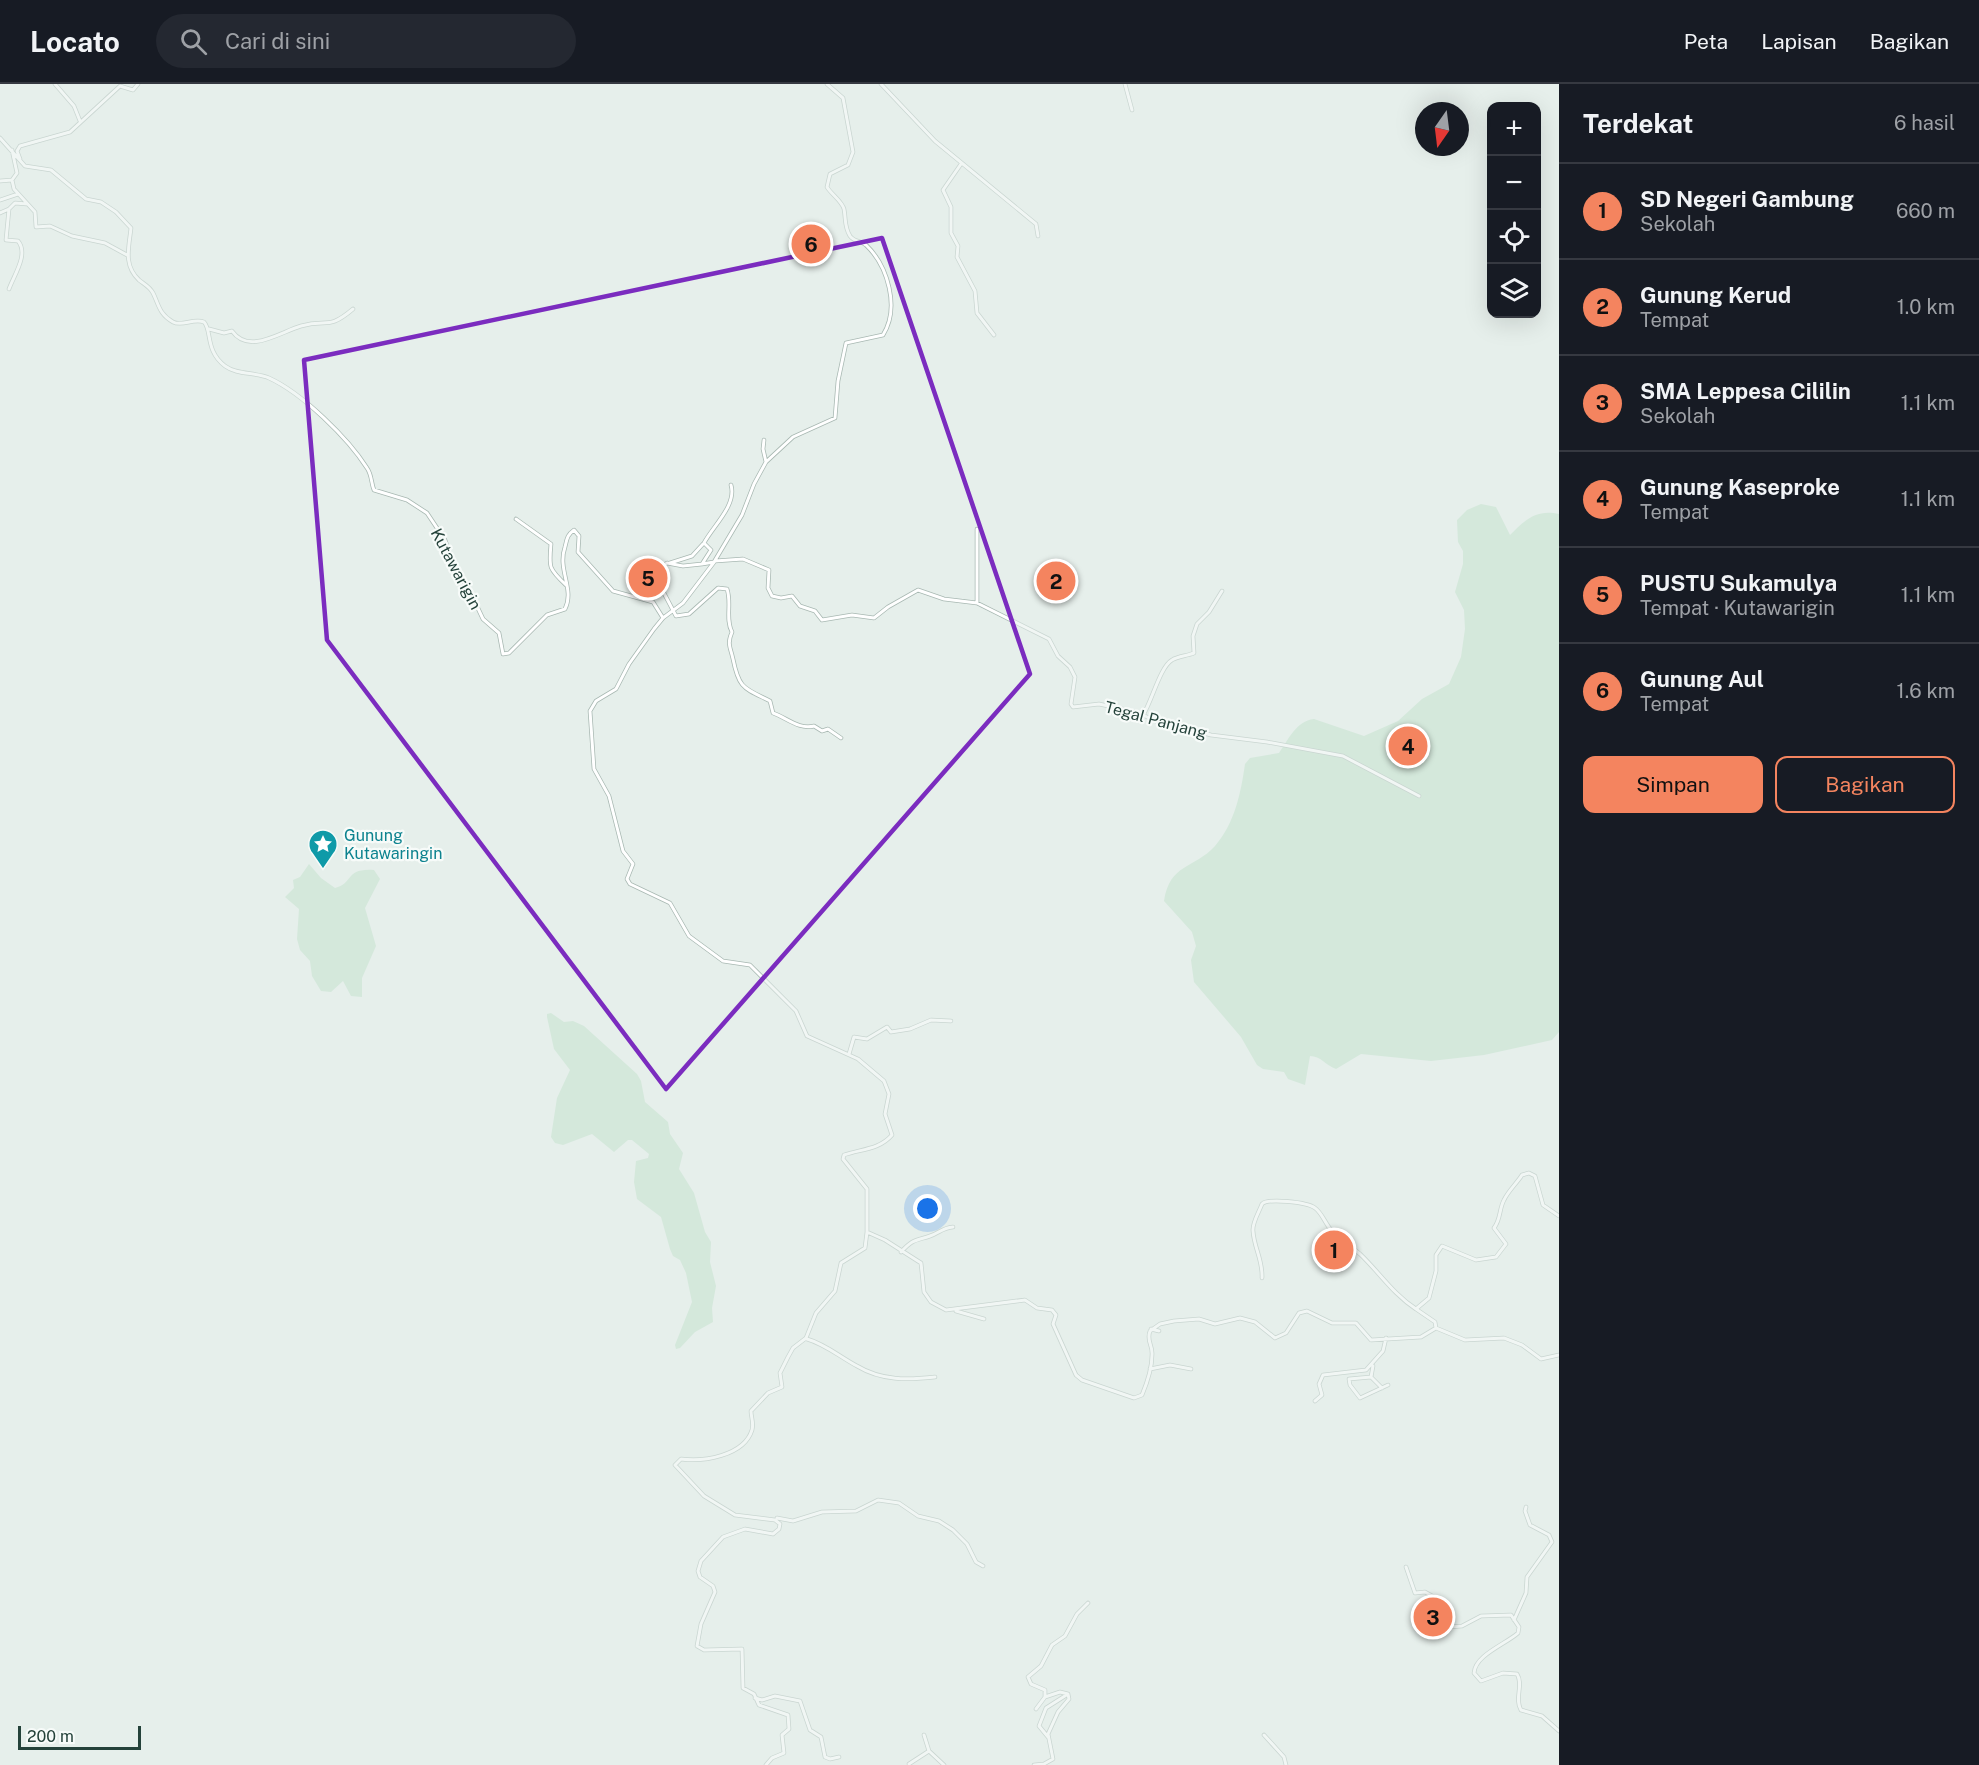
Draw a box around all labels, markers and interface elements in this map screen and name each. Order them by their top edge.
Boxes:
search box [156,14,576,68]
text: Locato [30,25,120,58]
icon: search [177,25,210,58]
text: Cari di sini [225,28,330,54]
text: Peta [1684,29,1728,54]
text: Lapisan [1761,29,1837,54]
text: Bagikan [1870,29,1949,54]
north arrow [1415,102,1469,156]
map controls [1487,102,1541,318]
button: + [1487,102,1541,156]
text: Terdekat [1583,108,1693,139]
text: 6 hasil [1894,111,1955,135]
button: − [1487,156,1541,210]
text: SD Negeri Gambung [1640,186,1854,212]
text: 1 [1598,199,1607,223]
text: 660 m [1896,199,1955,223]
button: locate [1487,210,1541,264]
text: Sekolah [1640,212,1715,236]
pin: 6 [792,222,830,266]
button: layers [1487,264,1541,318]
text: Gunung Kerud [1640,282,1791,308]
text: 2 [1596,295,1609,319]
text: 1.0 km [1897,295,1955,319]
text: Tempat [1640,308,1709,332]
text: SMA Leppesa Cililin [1640,378,1851,404]
text: 3 [1596,391,1609,415]
text: 1.1 km [1901,391,1955,415]
text: Sekolah [1640,404,1715,428]
text: Gunung Kaseproke [1640,474,1840,500]
text: 4 [1596,487,1609,511]
text: 1.1 km [1901,487,1955,511]
text: Tempat [1640,500,1709,524]
street label: Kutawarigin [427,525,485,613]
pin: 5 [628,556,668,600]
pin: 2 [1036,558,1076,604]
text: PUSTU Sukamulya [1640,570,1837,596]
text: 5 [1596,583,1609,607]
text: 1.1 km [1901,583,1955,607]
text: Tempat · Kutawarigin [1640,596,1835,620]
text: Gunung Aul [1640,666,1764,692]
text: 6 [1596,679,1609,703]
text: 1.6 km [1897,679,1955,703]
text: Tempat [1640,692,1709,716]
street label: Tegal Panjang [1103,697,1209,743]
pin: 4 [1388,724,1428,768]
button: Simpan [1583,756,1763,813]
button: Bagikan [1775,756,1955,813]
place label: Gunung Kutawaringin [344,826,442,863]
place icon: Gunung Kutawaringin [307,828,339,870]
your location [913,1194,942,1223]
pin: 1 [1314,1228,1354,1272]
pin: 3 [1414,1594,1452,1640]
scale bar [18,1723,141,1750]
text: 200 m [27,1727,74,1746]

